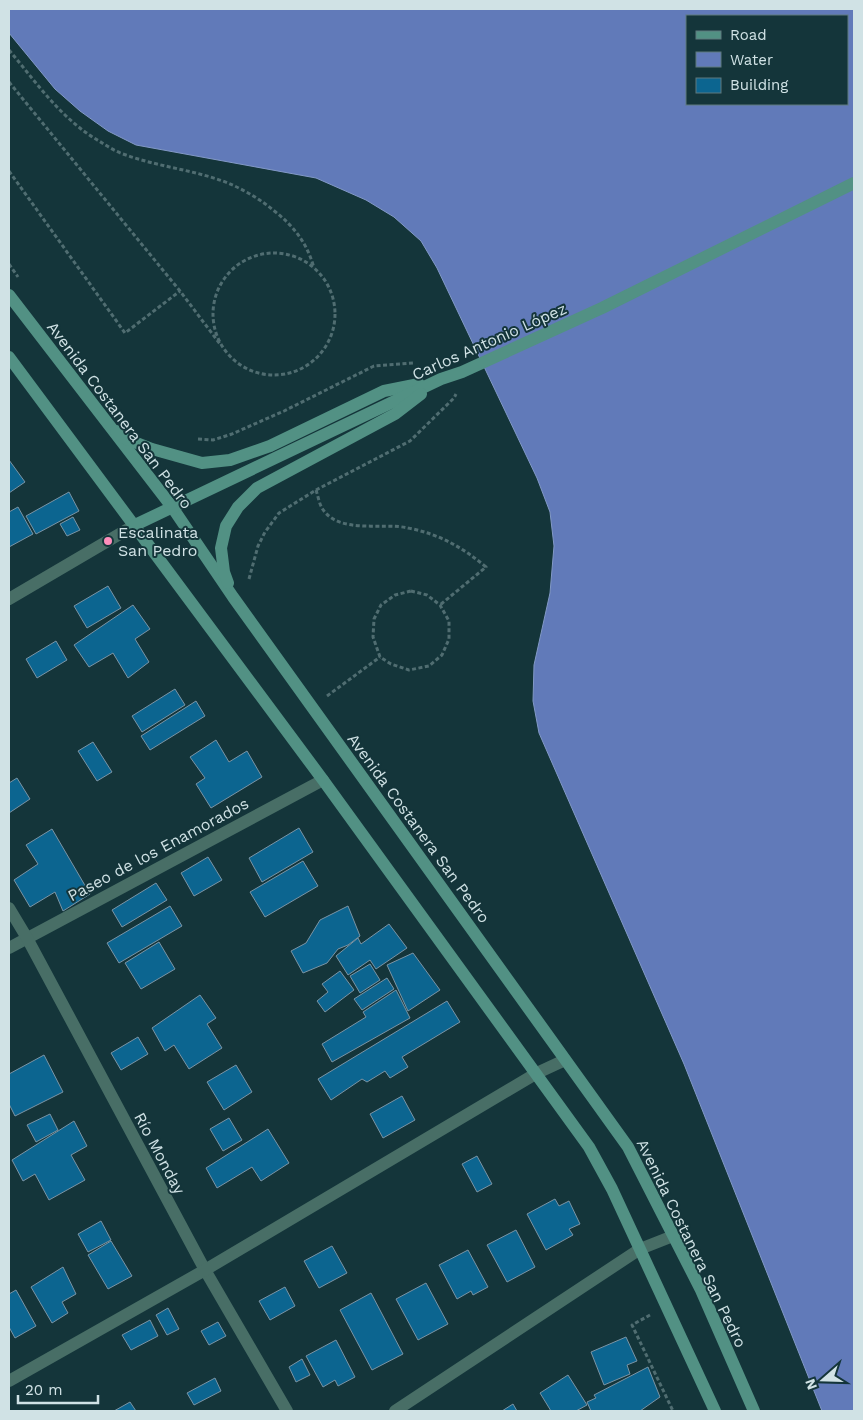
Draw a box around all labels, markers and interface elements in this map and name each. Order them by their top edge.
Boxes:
legend [686,15,848,105]
text: Road [730,26,767,44]
text: Water [730,51,773,69]
text: Building [730,76,788,94]
street label: Carlos Antonio López [409,299,569,384]
street label: Avenida Costanera San Pedro [43,318,196,513]
place label: Escalinata San Pedro [118,523,198,560]
marker: Escalinata San Pedro [102,535,114,547]
street label: Avenida Costanera San Pedro [343,730,494,927]
street label: Paseo de los Enamorados [65,794,252,905]
street label: Río Monday [130,1109,189,1198]
street label: Avenida Costanera San Pedro [633,1136,750,1351]
north arrow [798,1355,848,1405]
scale bar [18,1372,98,1404]
text: N [801,1377,820,1392]
text: 20 m [25,1381,63,1399]

